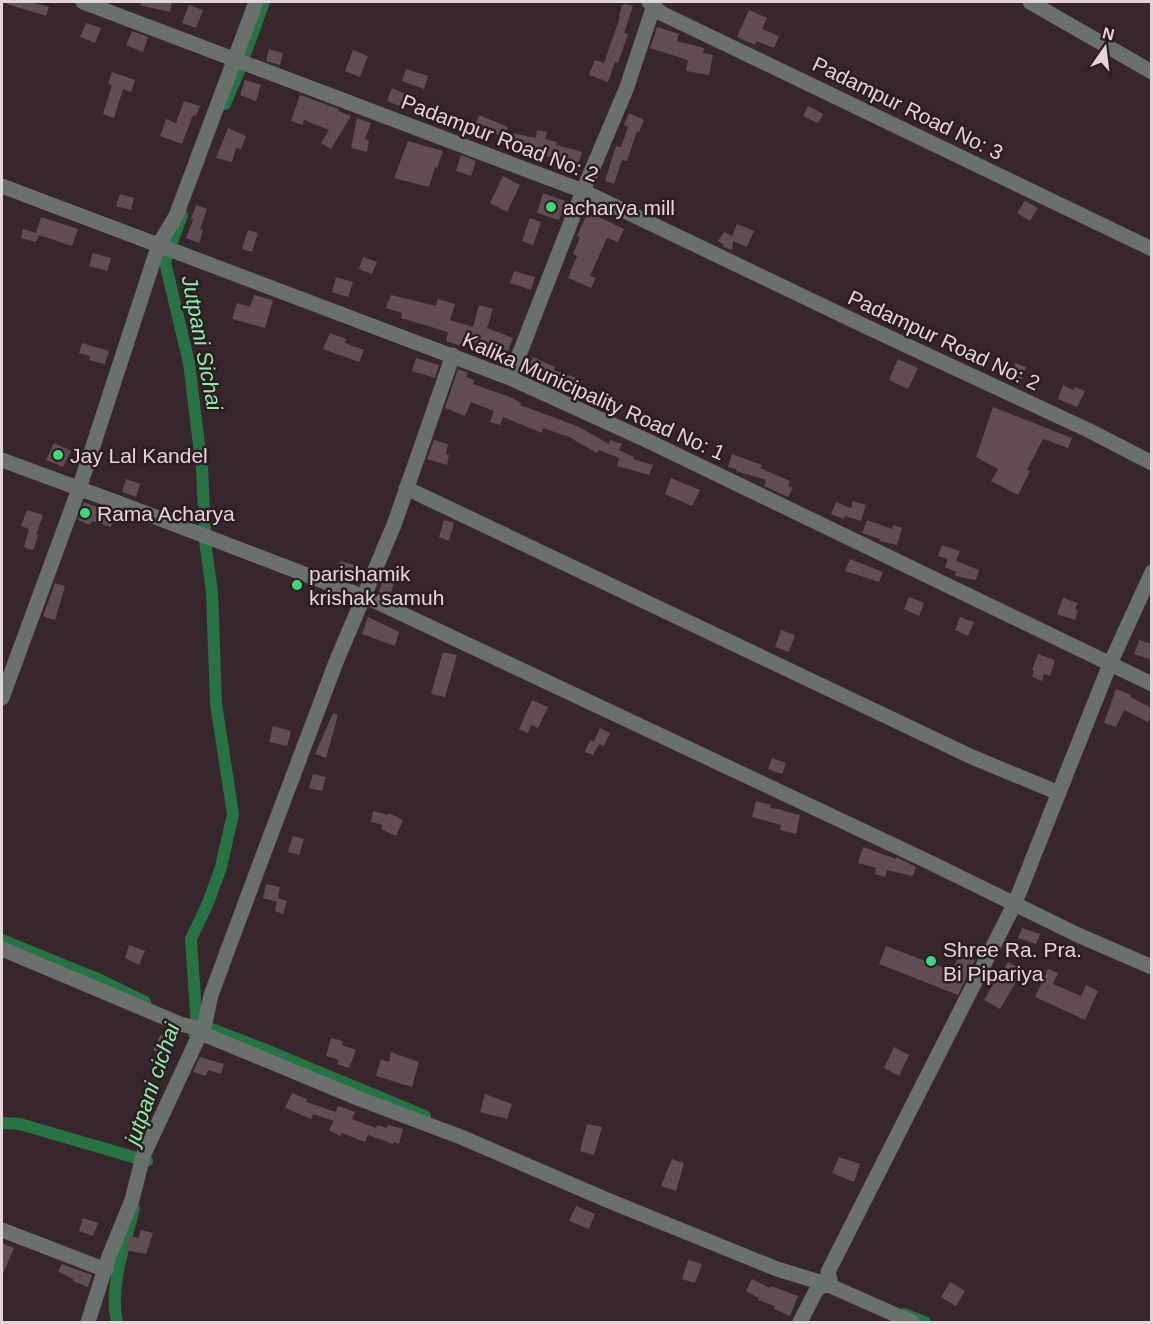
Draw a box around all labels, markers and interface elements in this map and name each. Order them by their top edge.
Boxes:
north arrow [1075,18,1135,78]
text: N [1101,24,1116,44]
street label: Padampur Road No: 3 [809,52,1007,164]
street label: Padampur Road No: 2 [398,90,602,186]
place label: acharya mill [563,196,675,219]
marker: acharya mill [544,200,558,214]
water label: Jutpani Sichai [176,272,228,414]
street label: Padampur Road No: 2 [844,285,1044,395]
street label: Kalika Municipality Road No: 1 [459,328,729,464]
place label: Jay Lal Kandel [70,444,208,467]
marker: Jay Lal Kandel [51,448,65,462]
place label: Rama Acharya [97,502,235,525]
marker: Rama Acharya [78,506,92,520]
place label: parishamik krishak samuh [309,562,444,609]
marker: parishamik krishak samuh [290,578,304,592]
place label: Shree Ra. Pra. Bi Pipariya [943,938,1082,985]
marker: Shree Ra. Pra. Bi Pipariya [924,954,938,968]
water label: jutpani cichai [119,1019,185,1151]

